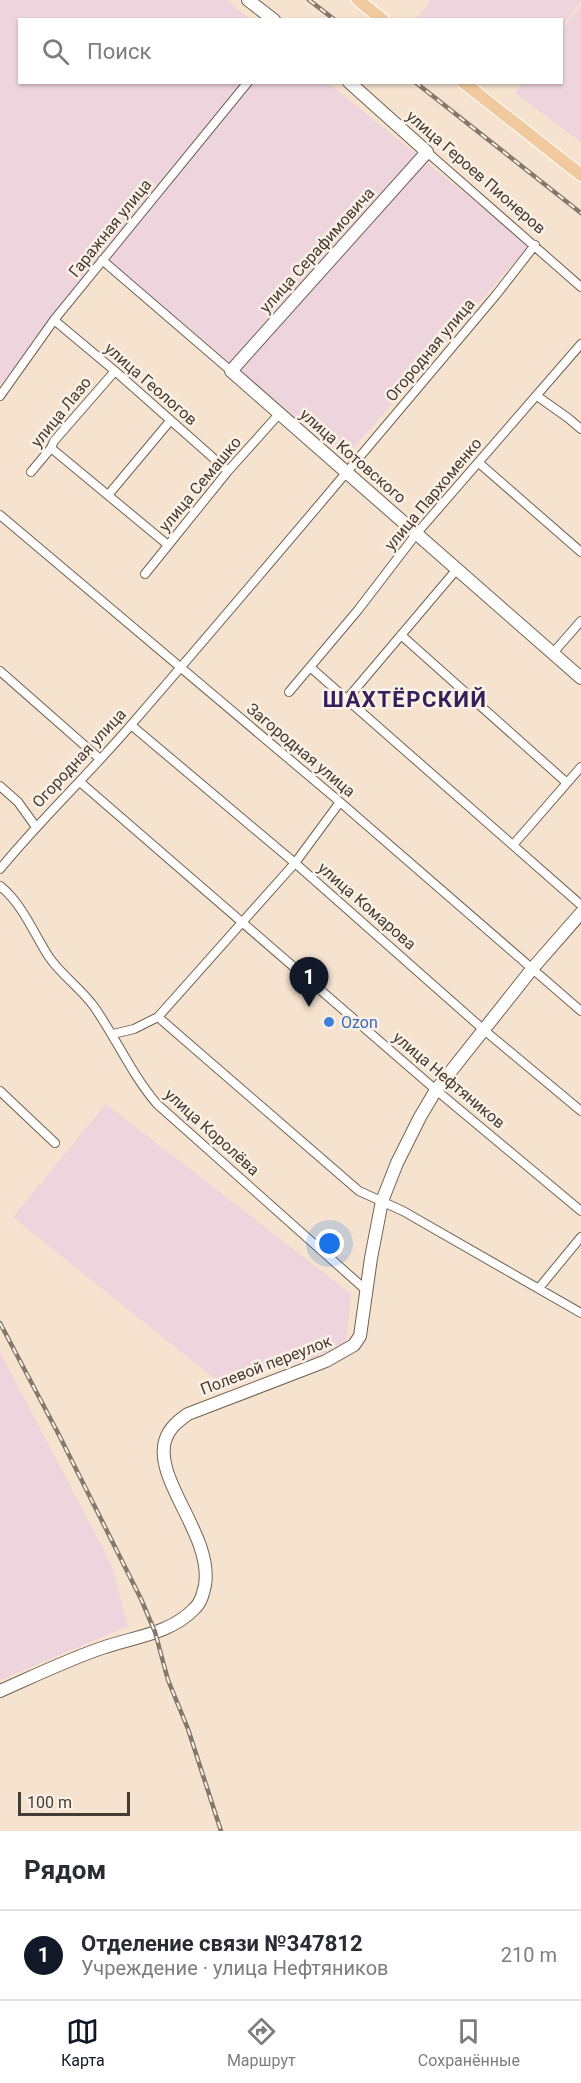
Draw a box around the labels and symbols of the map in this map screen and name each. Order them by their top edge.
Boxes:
street label: улица Героев Пионеров [402,106,550,238]
street label: Гаражная улица [65,175,155,281]
street label: улица Серафимовича [256,183,378,317]
street label: Огородная улица [381,295,479,405]
street label: улица Геологов [101,339,201,429]
street label: улица Лазо [27,373,95,451]
street label: улица Котовского [296,405,410,507]
street label: улица Семашко [155,433,245,535]
street label: улица Пархоменко [380,434,486,554]
district label: ШАХТЁРСКИЙ [323,687,487,712]
street label: Загородная улица [243,699,359,801]
street label: Огородная улица [28,705,130,811]
street label: улица Комарова [314,858,420,954]
pin: 1 [290,958,328,1007]
place label: Ozon [341,1013,378,1032]
marker: Ozon [322,1015,336,1029]
street label: улица Нефтяников [389,1028,509,1132]
street label: улица Королёва [161,1085,263,1179]
your location [315,1229,344,1258]
street label: Полевой переулок [198,1331,335,1399]
scale bar [18,1789,130,1816]

